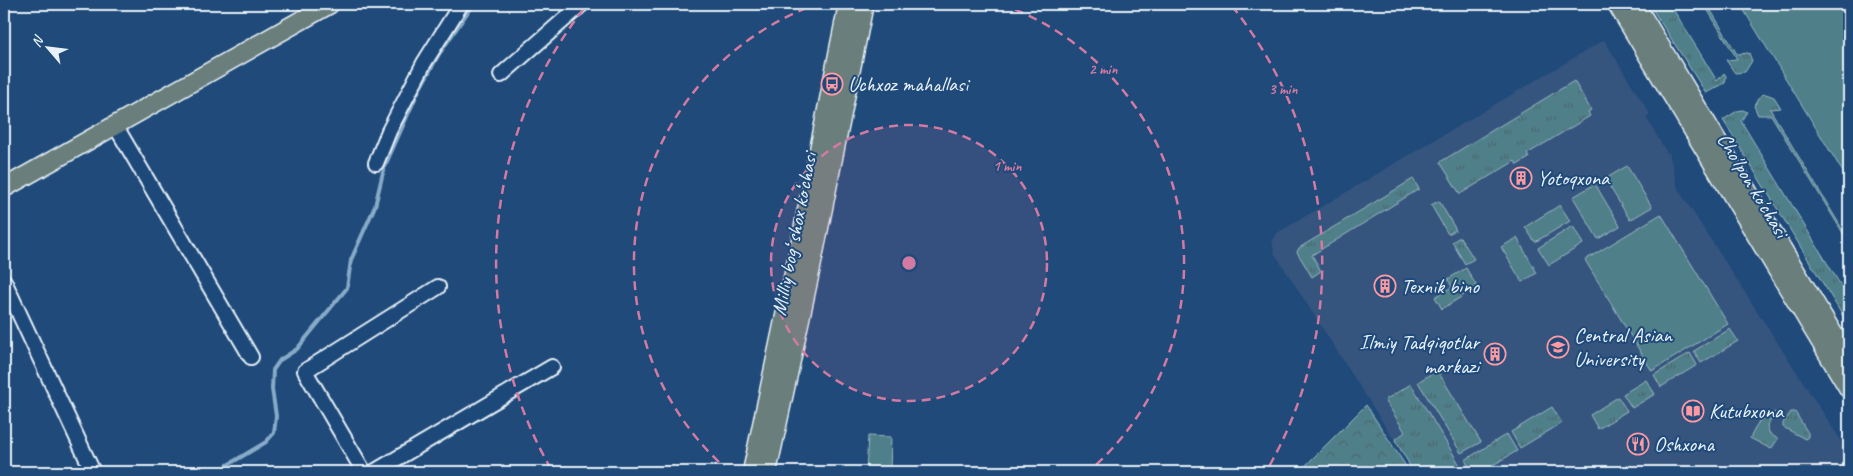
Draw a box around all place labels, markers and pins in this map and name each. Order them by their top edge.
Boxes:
place label: Uchxoz mahallasi [848,71,971,97]
bus stop icon: Uchxoz mahallasi [820,72,844,96]
place label: Yotoqxona [1537,165,1611,191]
building icon: Yotoqxona [1509,166,1533,190]
centre of rings [900,254,918,272]
place label: Texnik bino [1401,273,1480,299]
building icon: Texnik bino [1373,274,1397,298]
place label: Central Asian University [1574,322,1674,372]
place label: Ilmiy Tadqiqotlar markazi [1359,329,1482,379]
school or university icon: Central Asian University [1546,335,1570,359]
building icon: Ilmiy Tadqiqotlar markazi [1483,342,1507,366]
place label: Kutubxona [1709,398,1785,424]
library icon: Kutubxona [1681,399,1705,423]
place label: Oshxona [1654,431,1715,457]
restaurant icon: Oshxona [1626,432,1650,456]

